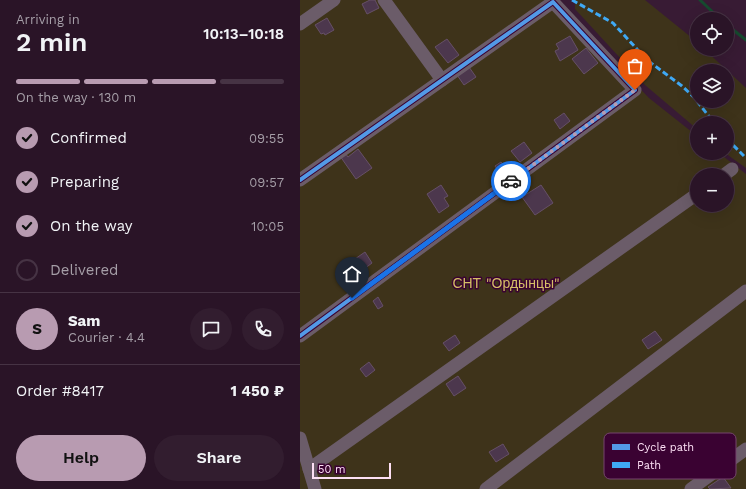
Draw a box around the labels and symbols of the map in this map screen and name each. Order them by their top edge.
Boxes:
pin [618,49,652,90]
courier [491,161,531,201]
pin [335,257,369,298]
park label: СНТ "Ордынцы" [452,275,560,291]
legend [604,433,736,479]
text: Cycle path [637,441,694,454]
text: Path [637,459,661,472]
scale bar [312,461,391,480]

